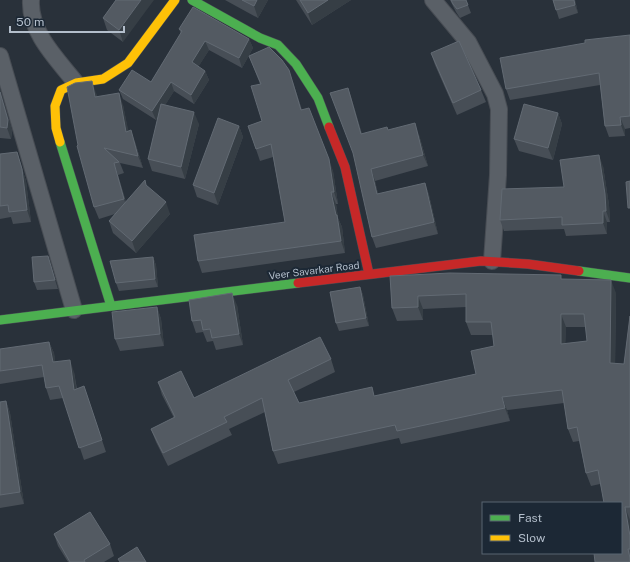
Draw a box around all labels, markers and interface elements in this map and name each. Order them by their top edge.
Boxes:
scale bar [10,8,124,34]
text: 50 m [16,15,44,29]
street label: Veer Savarkar Road [268,258,360,282]
legend [482,502,622,554]
text: Fast [518,511,543,525]
text: Slow [518,531,546,545]

